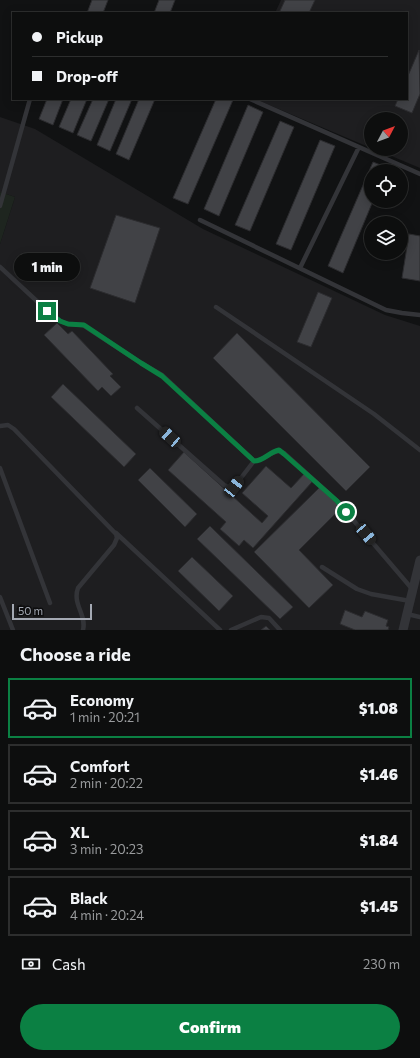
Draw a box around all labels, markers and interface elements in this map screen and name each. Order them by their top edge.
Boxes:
text: Pickup [56,28,103,46]
text: Drop-off [56,67,118,85]
north arrow [364,112,408,156]
map controls [364,112,408,260]
button: locate [364,164,408,208]
button: layers [364,216,408,260]
callout: 1 min [14,253,80,281]
text: 1 min [31,259,63,275]
route end [38,302,56,320]
car [157,425,183,449]
car [222,474,246,500]
route start [337,503,355,521]
car [354,521,378,547]
scale bar [12,602,92,621]
text: 50 m [18,604,43,617]
text: Choose a ride [20,643,131,665]
icon: car [22,690,58,726]
text: Economy [70,691,134,709]
text: $1.08 [359,699,398,717]
text: 1 min · 20:21 [70,709,140,725]
icon: car [22,756,58,792]
text: Comfort [70,757,130,775]
text: $1.46 [359,765,398,783]
text: 2 min · 20:22 [70,775,143,791]
icon: car [22,822,58,858]
text: XL [70,823,89,841]
text: $1.84 [360,831,398,849]
text: 3 min · 20:23 [70,841,143,857]
icon: car [22,888,58,924]
text: Black [70,889,108,907]
text: $1.45 [360,897,398,915]
text: 4 min · 20:24 [70,907,144,923]
icon: cash [20,953,42,975]
text: Cash [52,955,86,973]
text: 230 m [363,956,400,972]
button: Confirm [20,1004,400,1050]

